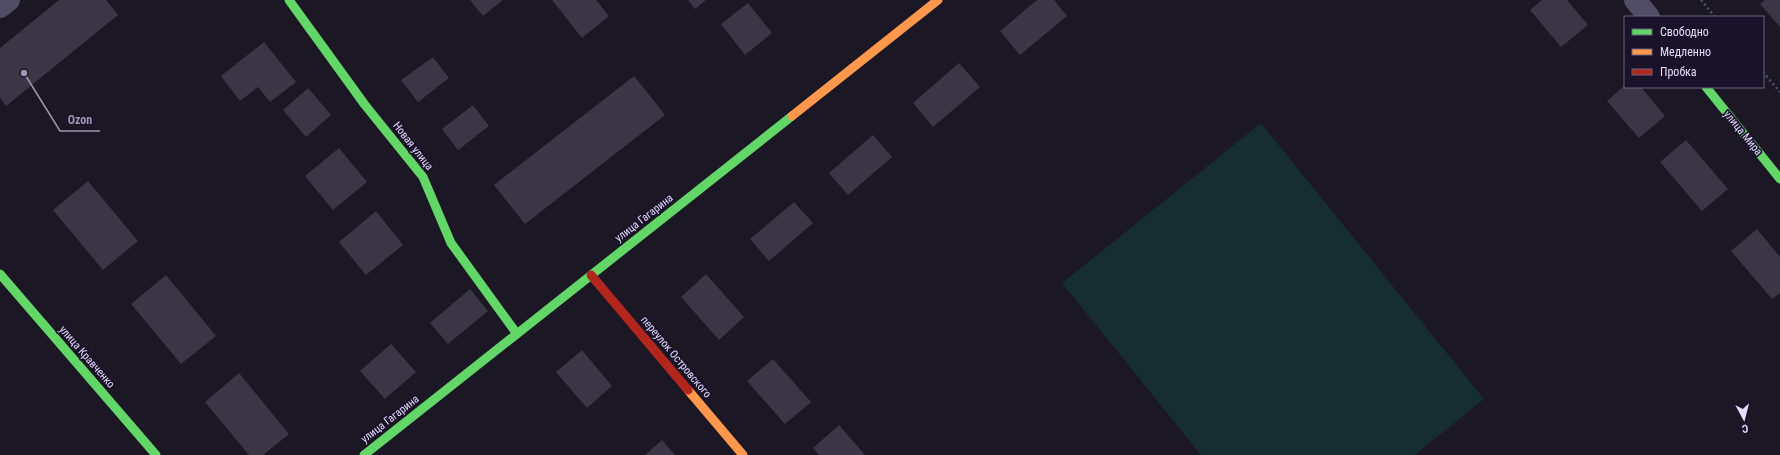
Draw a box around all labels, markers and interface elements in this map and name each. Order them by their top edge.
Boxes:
legend [1624,16,1764,88]
text: Свободно [1660,25,1709,39]
text: Медленно [1660,45,1711,59]
text: Пробка [1660,65,1697,79]
callout: Ozon [60,107,100,131]
street label: улица Мира [1721,108,1765,158]
text: Ozon [68,113,92,127]
street label: Новая улица [390,119,436,173]
street label: улица Гагарина [612,191,676,245]
street label: переулок Островского [638,313,714,401]
street label: улица Кравченко [56,323,118,391]
street label: улица Гагарина [358,392,422,446]
north arrow [1724,399,1764,439]
text: С [1741,422,1749,435]

